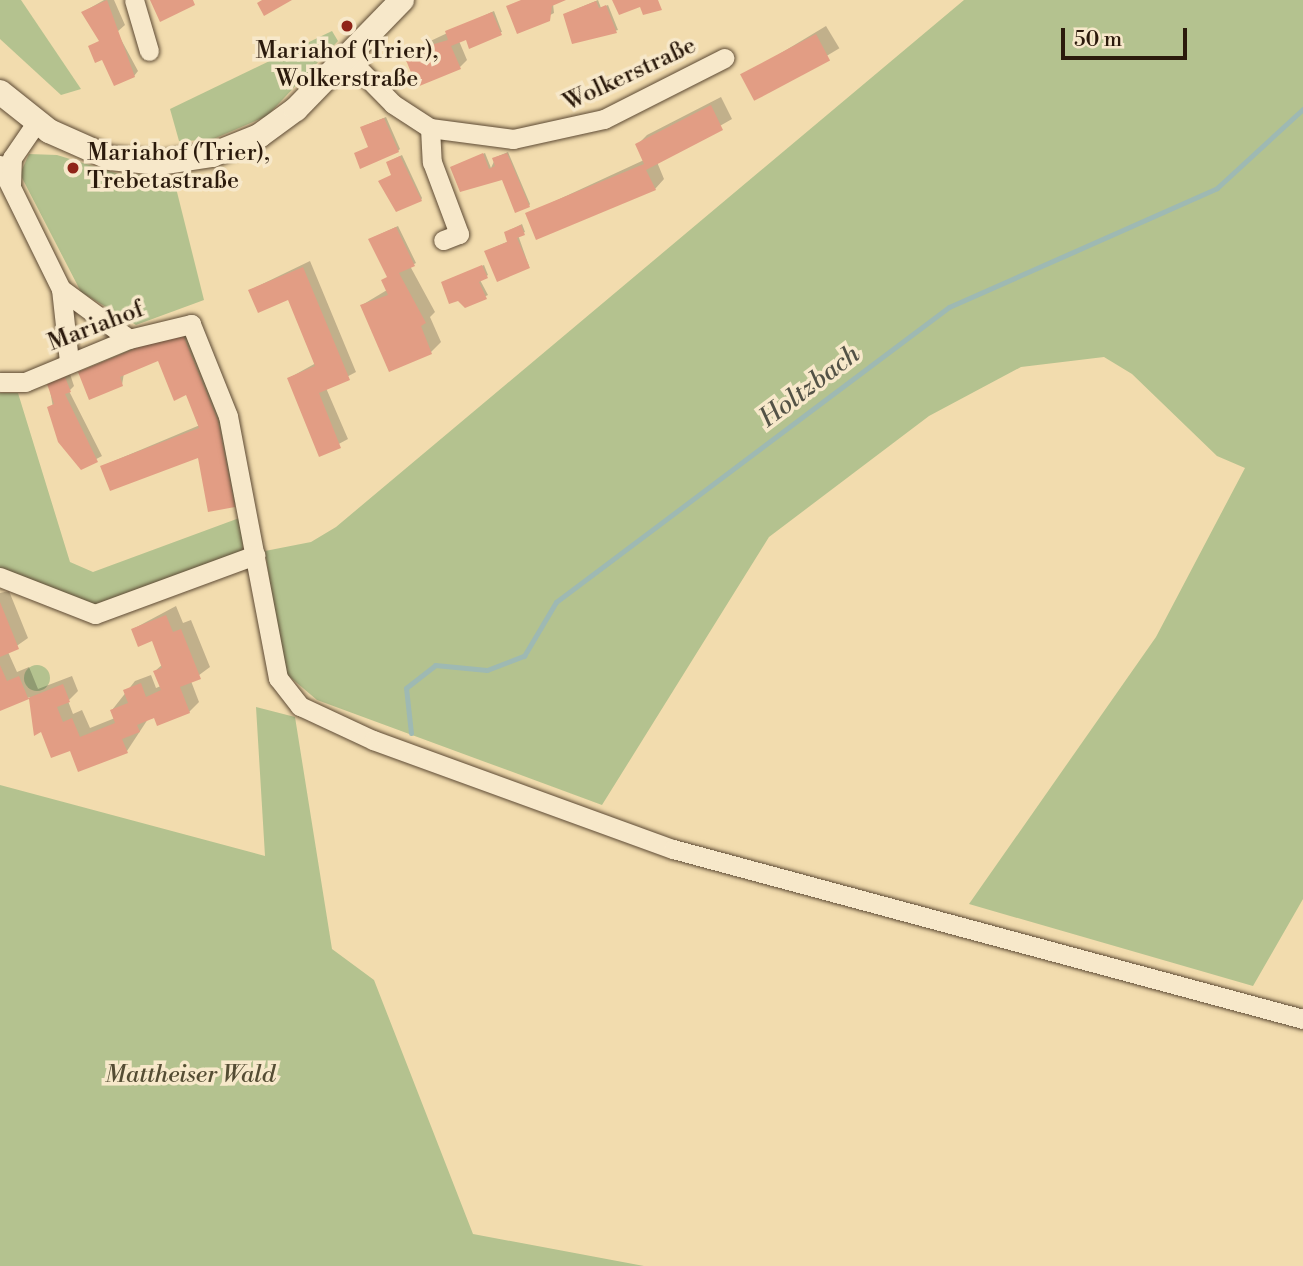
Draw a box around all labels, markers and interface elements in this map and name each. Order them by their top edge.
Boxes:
scale bar [1065,14,1191,58]
marker: Mariahof (Trier), Wolkerstraße [339,18,355,34]
text: 50 m [1074,27,1122,53]
street label: Wolkerstraße [559,32,701,118]
place label: Mariahof (Trier), Wolkerstraße [256,38,438,94]
place label: Mariahof (Trier), Trebetastraße [87,140,270,196]
marker: Mariahof (Trier), Trebetastraße [65,160,81,176]
street label: Mariahof [44,296,148,358]
water label: Holtzbach [754,339,866,435]
park label: Mattheiser Wald [105,1062,275,1090]

